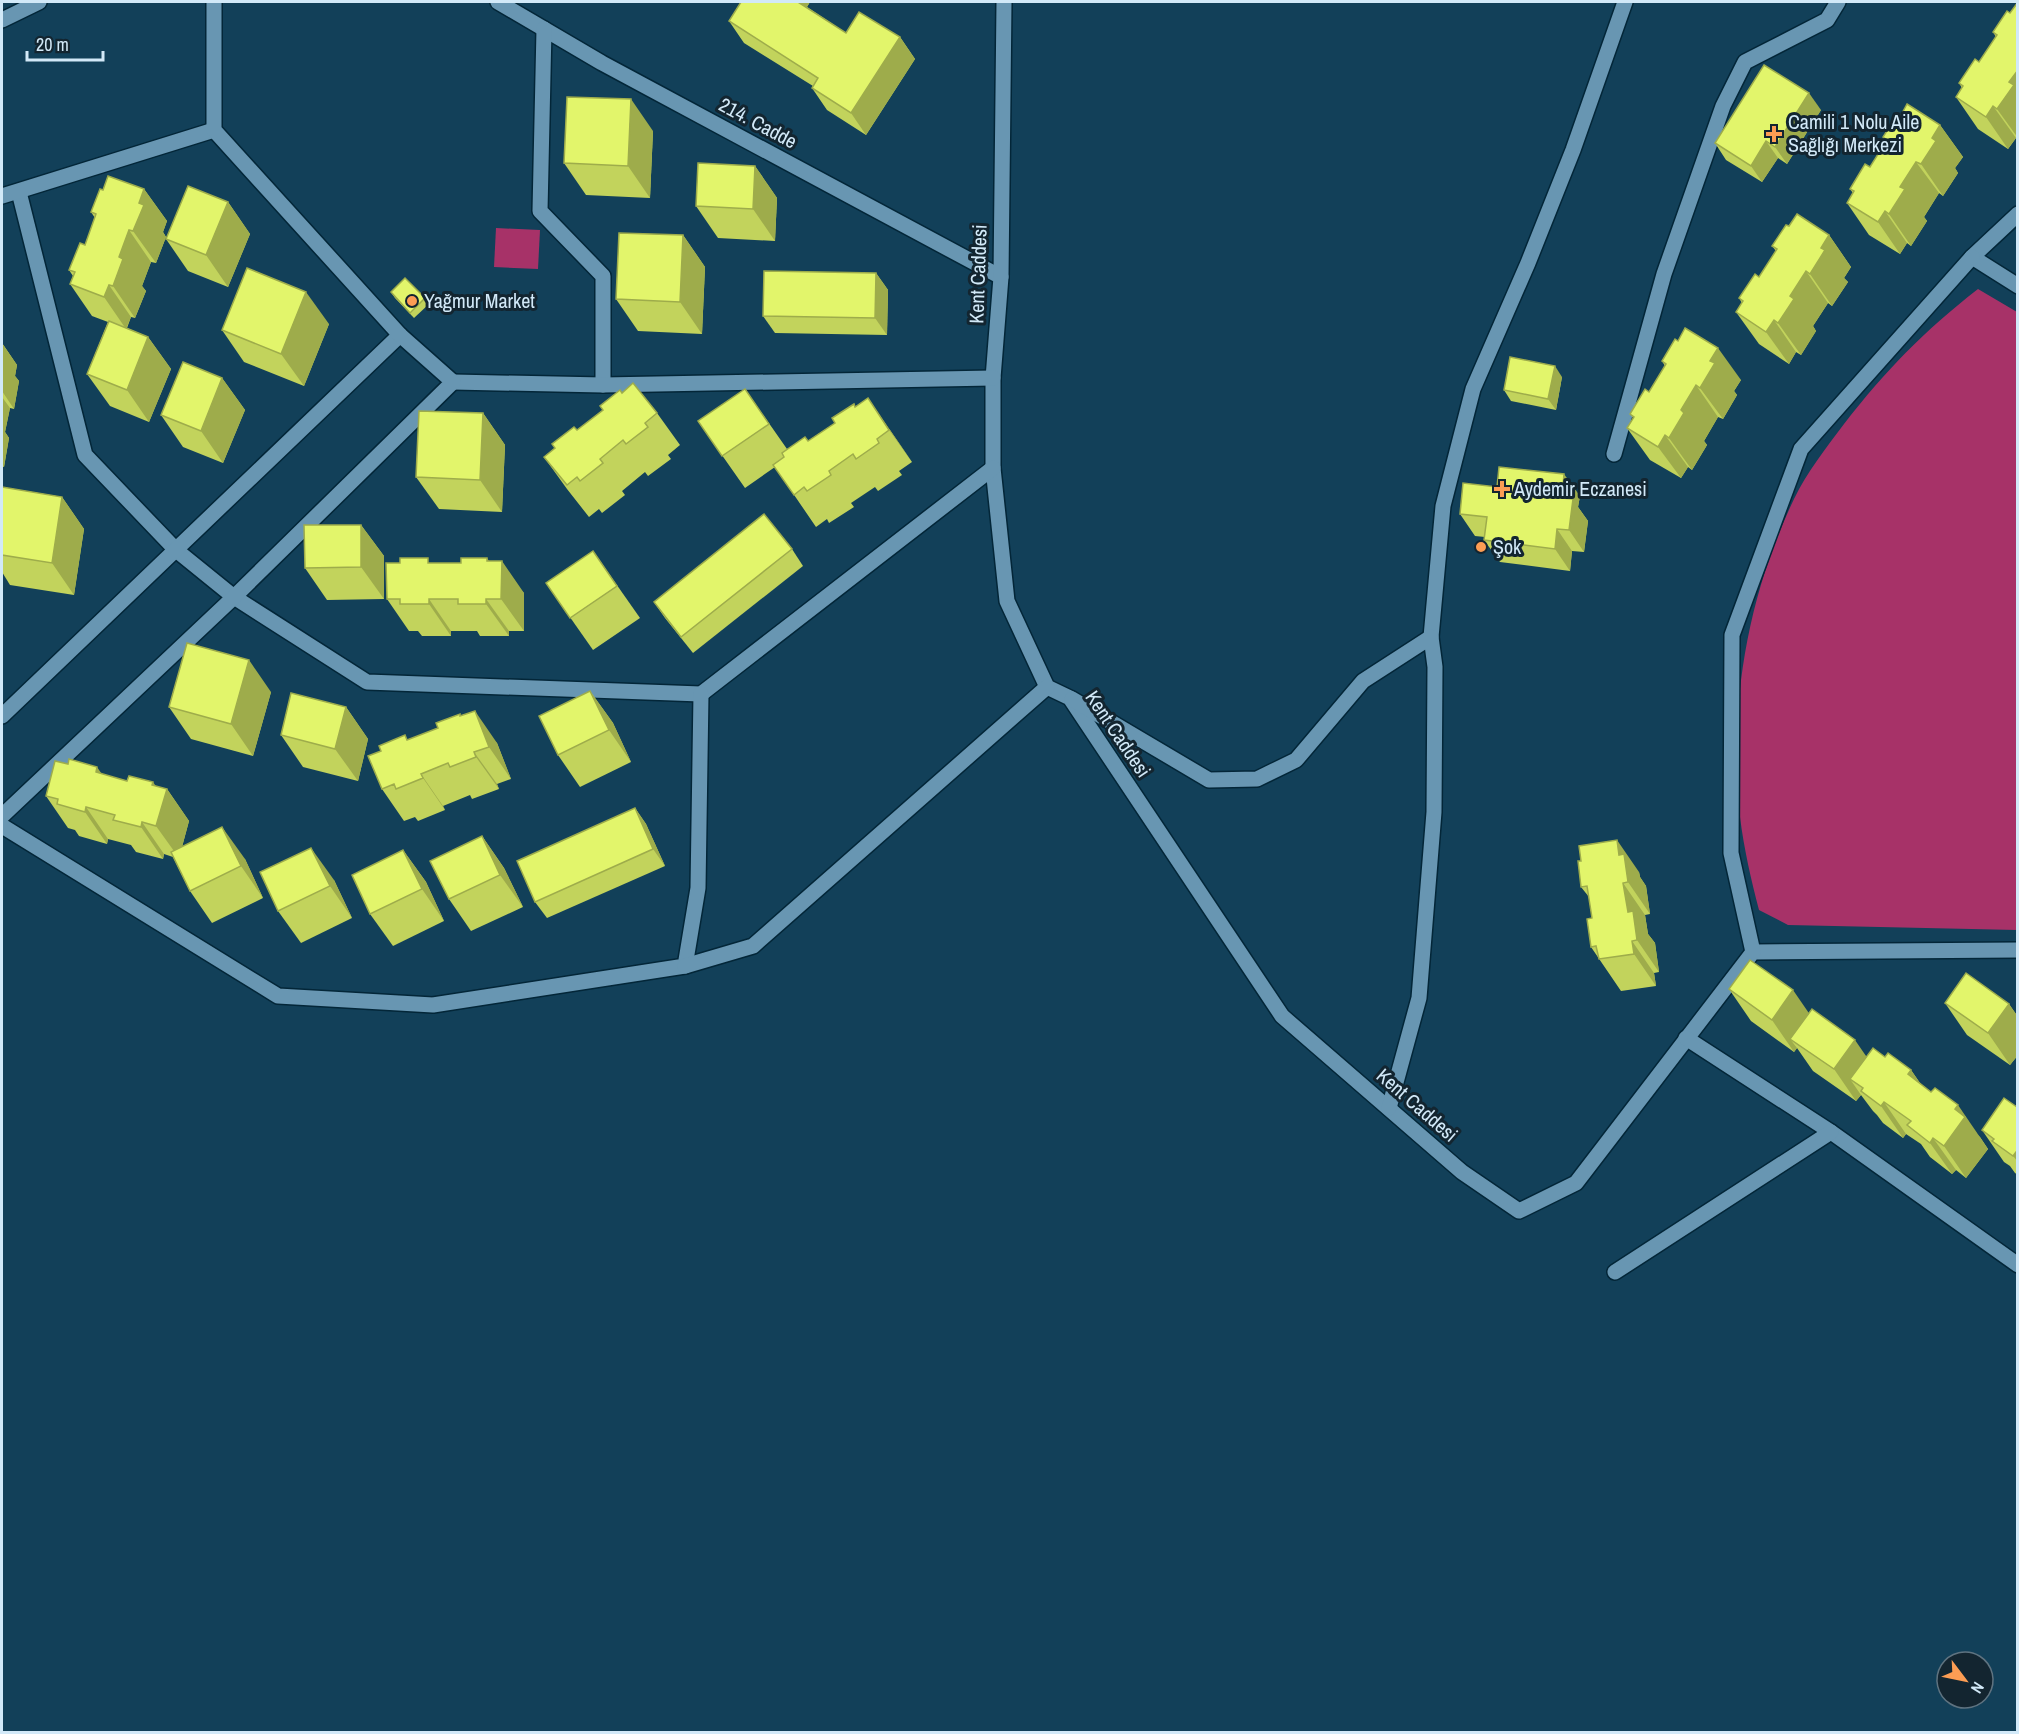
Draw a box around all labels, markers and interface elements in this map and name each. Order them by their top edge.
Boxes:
scale bar [27,24,104,62]
text: 20 m [36,32,69,57]
street label: 214. Cadde [714,91,802,154]
place label: Camili 1 Nolu Aile Sağlığı Merkezi [1788,108,1919,158]
marker: Camili 1 Nolu Aile Sağlığı Merkezi [1765,125,1783,143]
street label: Kent Caddesi [962,224,993,324]
place label: Yağmur Market [424,287,535,314]
marker: Yağmur Market [405,294,419,308]
place label: Aydemir Eczanesi [1513,475,1647,502]
marker: Aydemir Eczanesi [1495,482,1509,496]
place label: Şok [1493,533,1522,560]
marker: Şok [1474,540,1488,554]
street label: Kent Caddesi [1079,685,1157,782]
street label: Kent Caddesi [1371,1062,1464,1147]
north arrow [1935,1650,1995,1710]
text: N [1966,1678,1990,1698]

